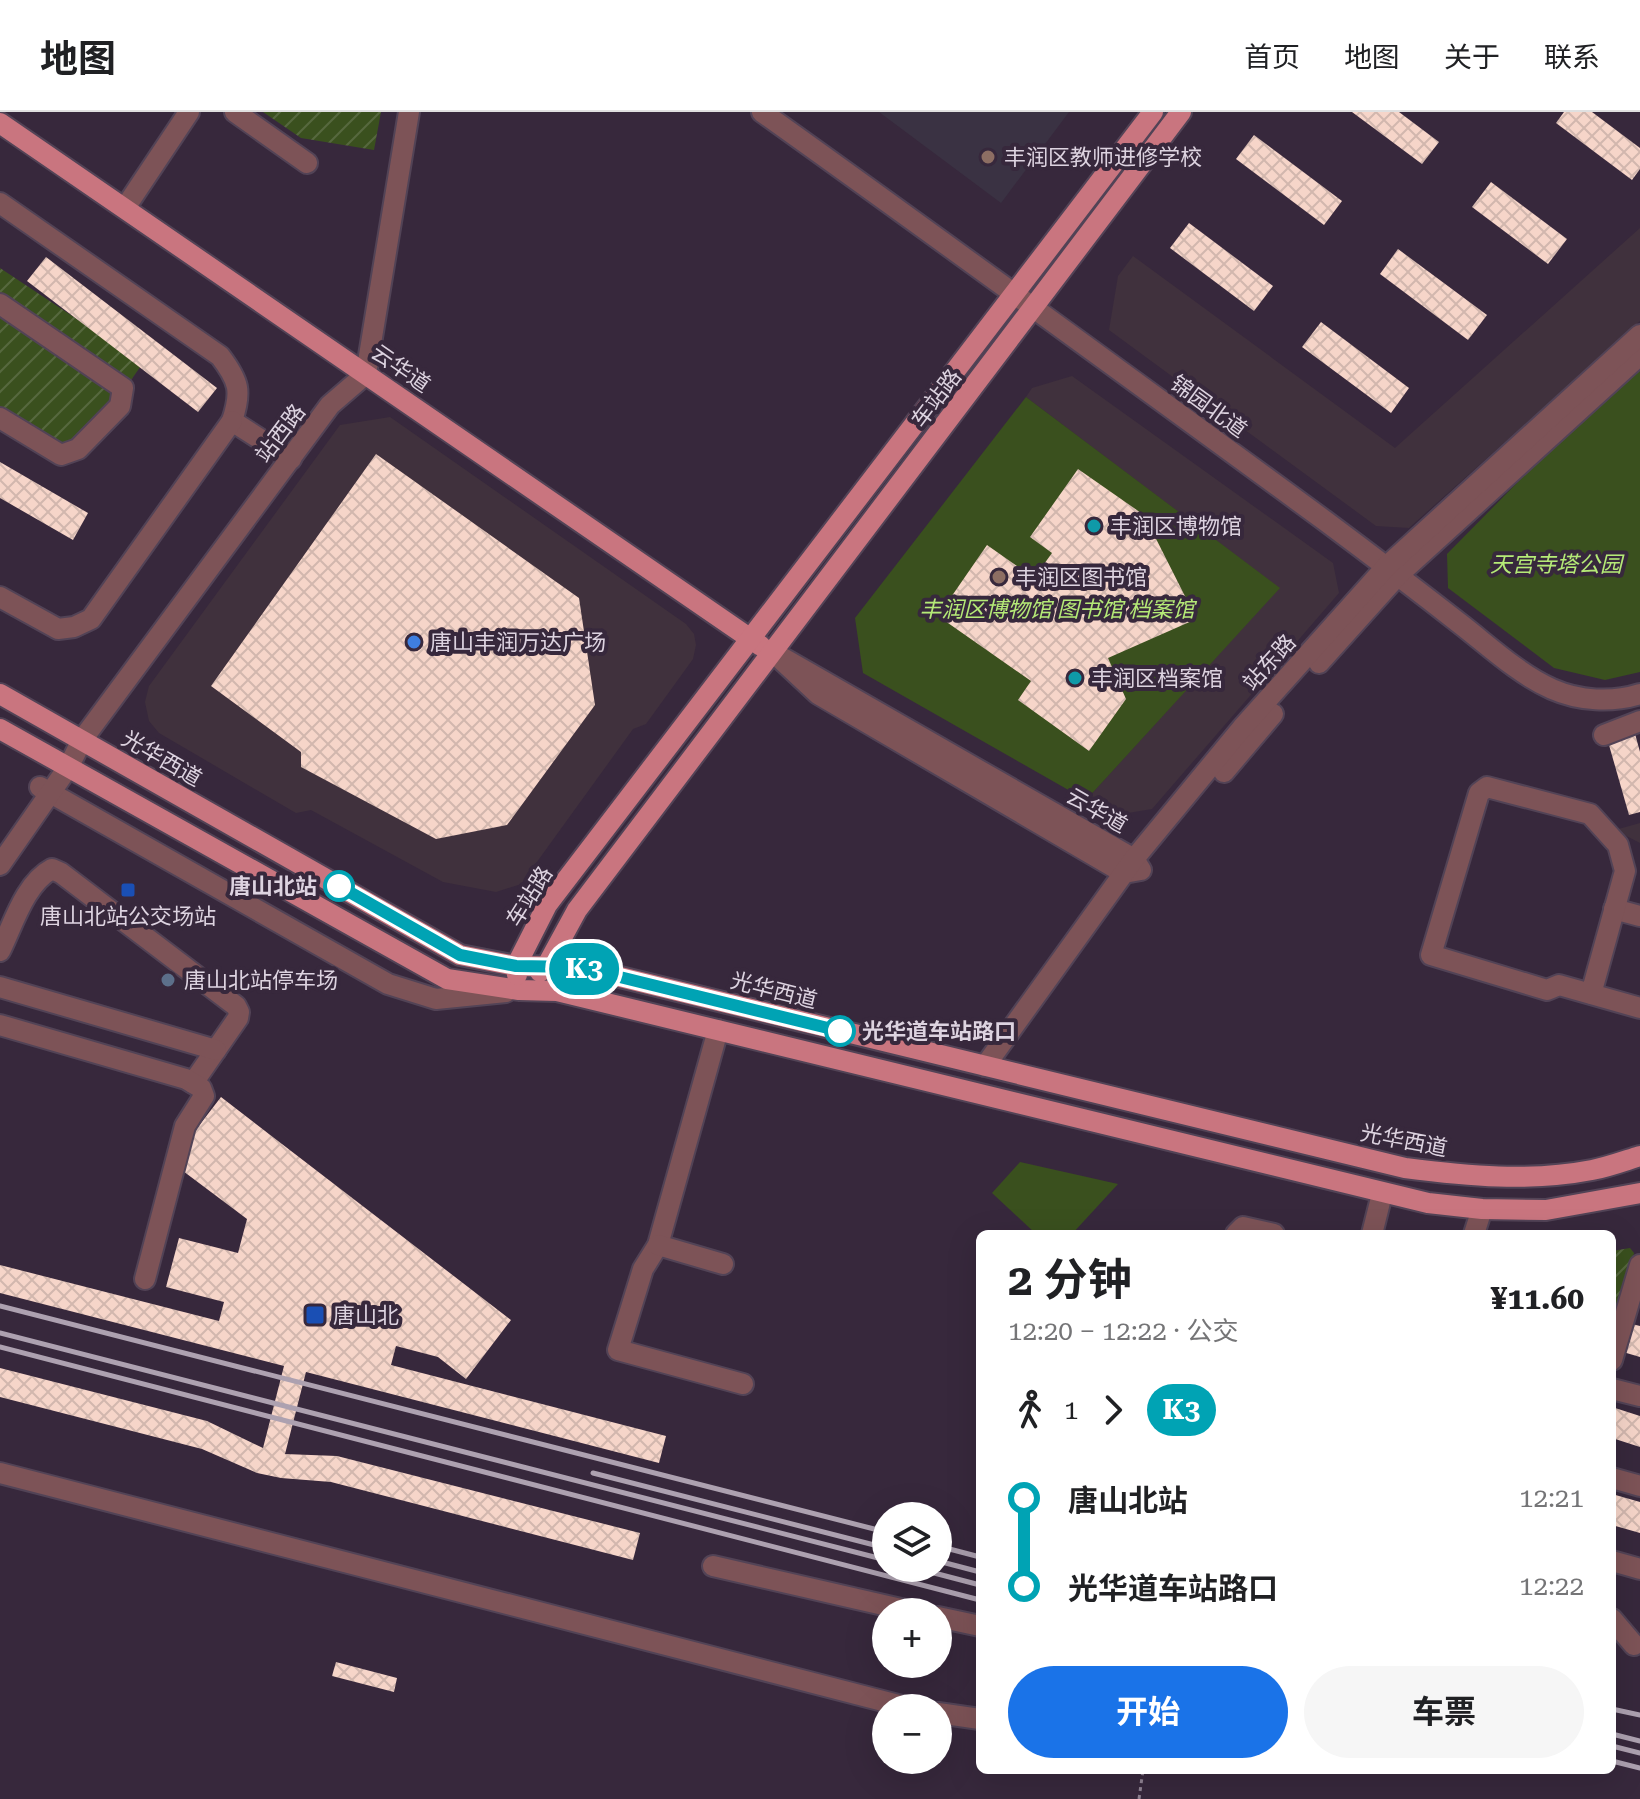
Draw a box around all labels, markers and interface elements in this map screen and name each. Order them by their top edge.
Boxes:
text: 地图 [40,37,116,81]
text: 首页 [1244,41,1300,74]
text: 地图 [1344,41,1400,74]
text: 关于 [1444,41,1500,74]
text: 联系 [1544,41,1600,74]
place label: 丰润区教师进修学校 [1004,145,1202,170]
marker: 丰润区教师进修学校 [979,148,997,166]
street label: 云华道 [367,339,435,398]
street label: 车站路 [907,364,966,432]
street label: 锦园北道 [1166,370,1252,442]
street label: 站西路 [251,399,310,467]
place label: 丰润区博物馆 [1110,514,1242,539]
marker: 丰润区博物馆 [1085,517,1103,535]
park label: 天宫寺塔公园 [1490,552,1625,577]
place label: 丰润区图书馆 [1015,565,1147,590]
marker: 丰润区图书馆 [990,568,1008,586]
park label: 丰润区博物馆 图书馆 档案馆 [919,597,1198,622]
street label: 站东路 [1238,629,1301,695]
place label: 唐山丰润万达广场 [430,630,606,655]
marker: 唐山丰润万达广场 [405,633,423,651]
place label: 丰润区档案馆 [1091,666,1223,691]
marker: 丰润区档案馆 [1066,669,1084,687]
street label: 光华西道 [117,726,206,791]
street label: 云华道 [1062,783,1132,838]
street label: 车站路 [501,862,558,931]
marker: 唐山北站 [324,871,354,901]
place label: 唐山北站 [229,874,317,899]
marker: 唐山北站公交场站 [119,881,137,899]
place label: 唐山北站公交场站 [40,904,216,929]
line badge: K3 [548,943,620,995]
text: K3 [565,952,603,985]
place label: 唐山北站停车场 [184,968,338,993]
street label: 光华西道 [728,968,820,1013]
marker: 唐山北站停车场 [159,971,177,989]
marker: 光华道车站路口 [825,1016,855,1046]
place label: 光华道车站路口 [862,1019,1016,1044]
street label: 光华西道 [1358,1120,1449,1161]
text: 2 分钟 [1008,1254,1132,1306]
text: ¥11.60 [1491,1281,1584,1316]
place label: 唐山北 [333,1303,399,1328]
marker: 唐山北 [304,1304,326,1326]
text: 12:20 – 12:22 · 公交 [1008,1316,1238,1346]
icon: walk [1008,1388,1052,1432]
icon: forward [1091,1388,1135,1432]
text: K3 [1163,1393,1200,1426]
text: 1 [1064,1395,1079,1425]
text: 唐山北站 [1068,1483,1188,1518]
text: 12:21 [1519,1483,1584,1513]
map controls [872,1502,952,1774]
button: layers [872,1502,952,1582]
text: 光华道车站路口 [1068,1571,1278,1606]
text: 12:22 [1519,1571,1584,1601]
button: + [872,1598,952,1678]
button: 开始 [1008,1666,1288,1758]
button: 车票 [1304,1666,1584,1758]
button: − [872,1694,952,1774]

